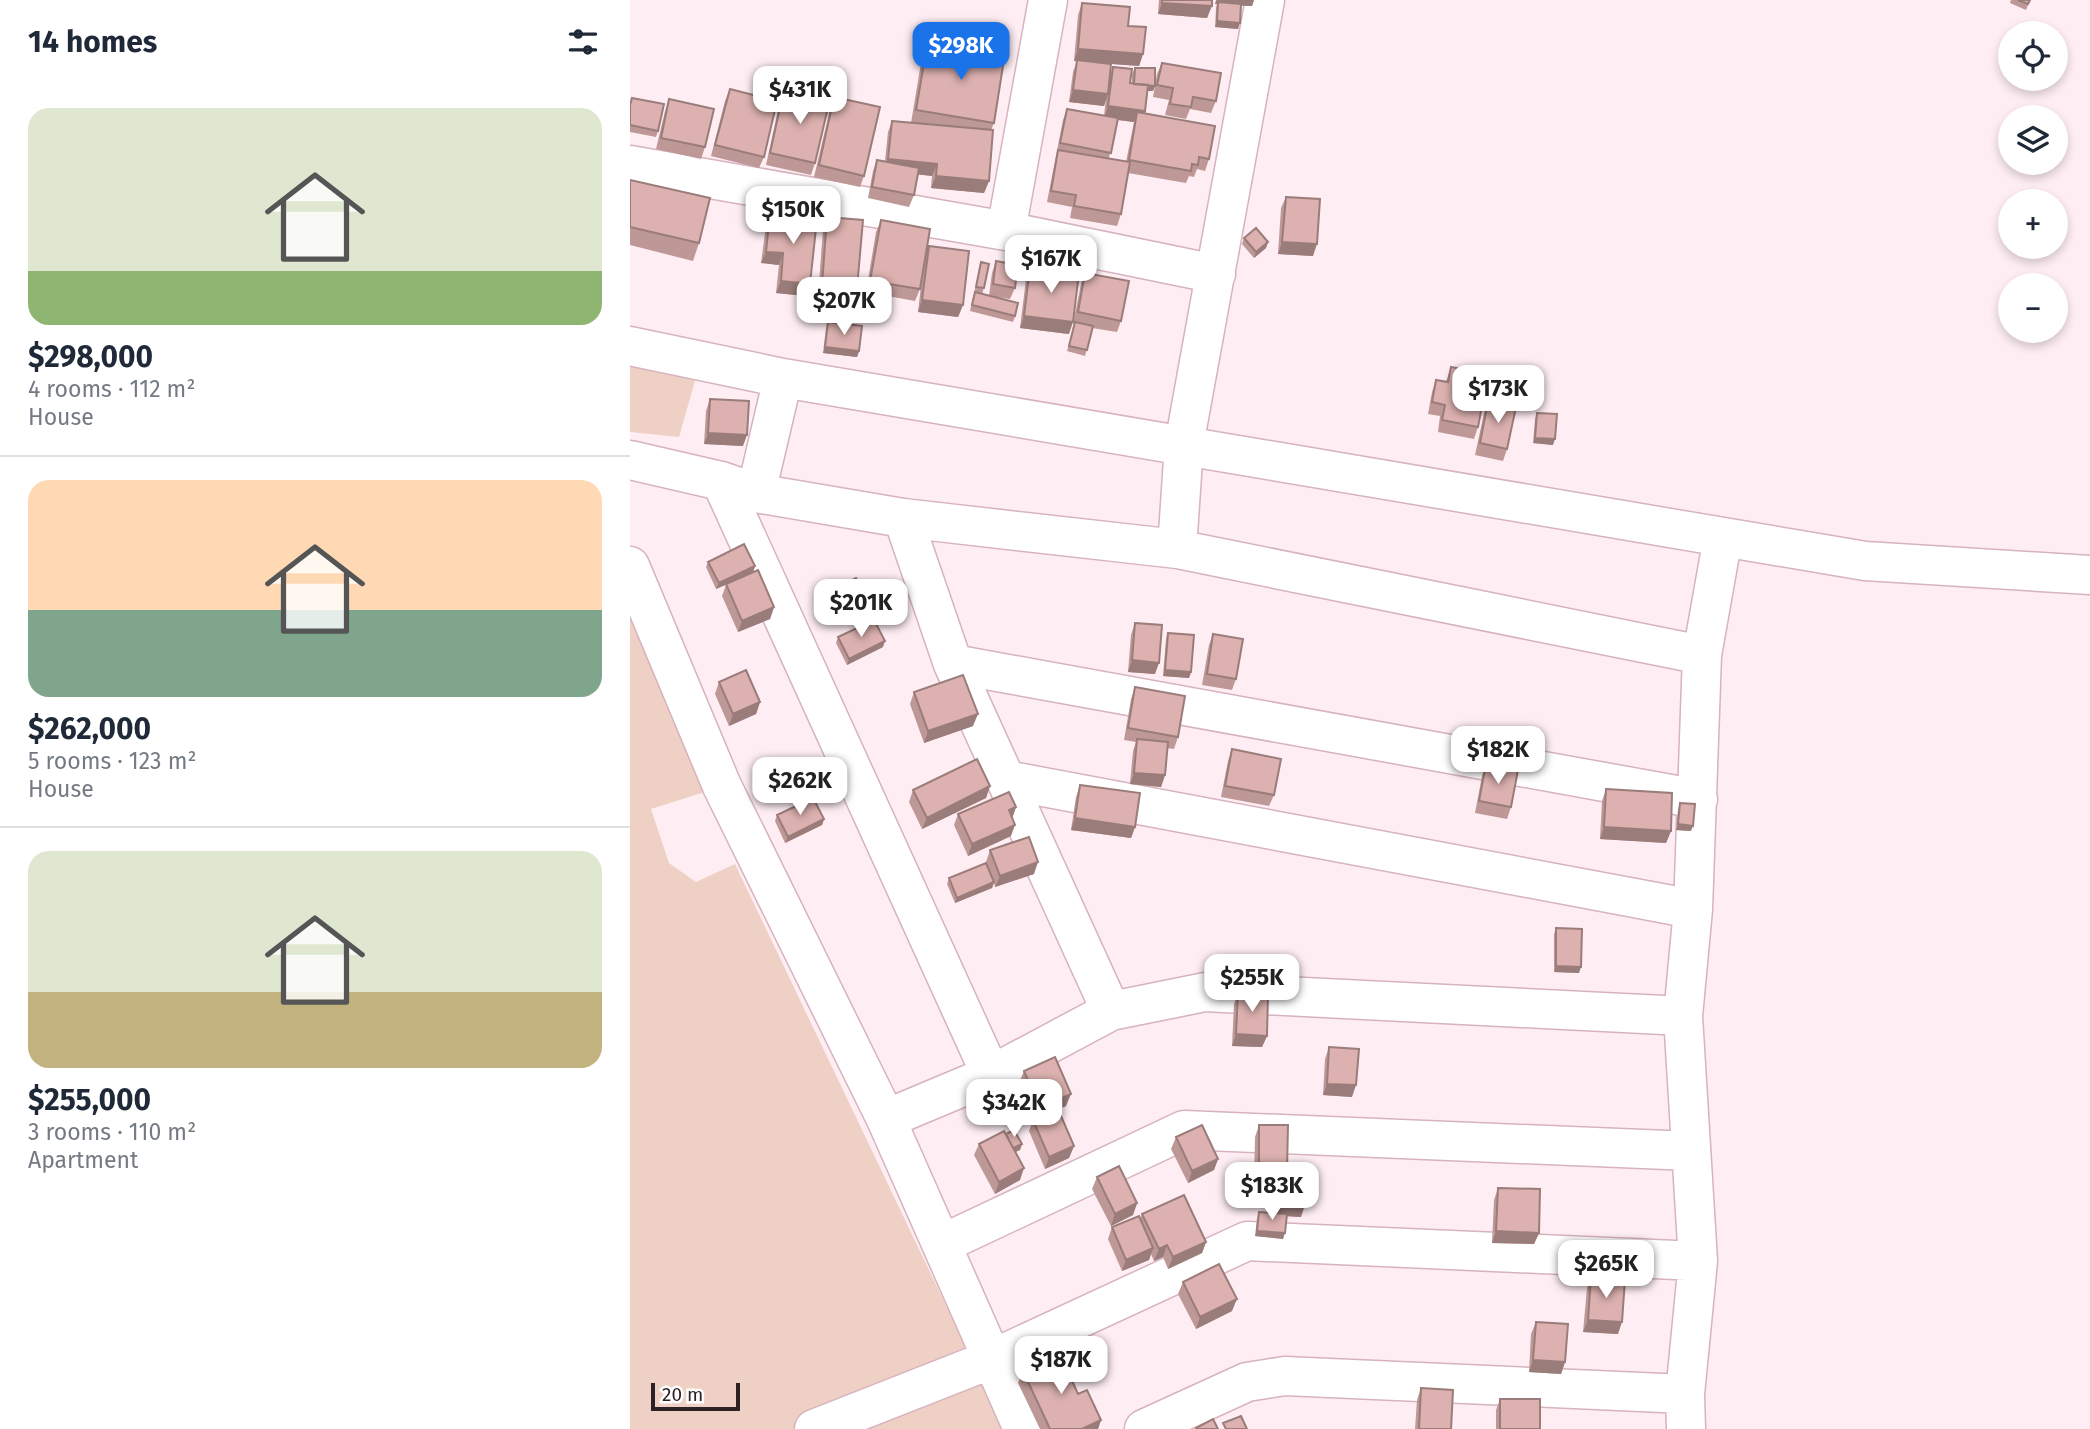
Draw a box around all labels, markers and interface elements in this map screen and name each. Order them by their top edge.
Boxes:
map controls [1998,21,2068,343]
button: locate [1998,21,2068,91]
pin: $298K [912,22,1010,82]
icon: filters [564,23,602,61]
text: 14 homes [28,24,157,60]
text: $298K [929,31,993,59]
pin: $431K [751,66,849,126]
text: $431K [769,75,831,103]
button: layers [1998,105,2068,175]
icon: home [252,154,378,280]
pin: $150K [744,187,842,246]
button: + [1998,189,2068,259]
text: $150K [762,195,824,223]
pin: $167K [1002,236,1100,295]
text: $167K [1021,244,1081,272]
button: − [1998,273,2068,343]
pin: $207K [795,278,893,337]
text: $207K [813,286,875,314]
text: $298,000 [28,339,153,375]
pin: $173K [1449,366,1547,425]
text: $173K [1468,374,1528,402]
text: 4 rooms · 112 m² [28,375,195,403]
text: House [28,403,94,431]
icon: home [252,526,378,652]
pin: $201K [812,580,910,639]
text: $201K [830,588,892,616]
text: $262,000 [28,711,151,747]
pin: $182K [1449,726,1547,786]
text: $182K [1467,735,1529,763]
text: 5 rooms · 123 m² [28,747,196,775]
pin: $262K [751,758,849,817]
text: $262K [768,766,832,794]
text: House [28,775,94,803]
icon: home [252,897,378,1023]
pin: $255K [1203,954,1301,1014]
text: $255K [1220,963,1284,991]
pin: $342K [965,1080,1063,1139]
text: $255,000 [28,1082,151,1118]
text: $342K [982,1088,1046,1116]
text: 3 rooms · 110 m² [28,1118,196,1146]
text: Apartment [28,1146,138,1174]
pin: $183K [1223,1162,1321,1222]
text: $183K [1241,1171,1303,1199]
pin: $265K [1557,1240,1655,1300]
text: $265K [1574,1249,1638,1277]
pin: $187K [1012,1336,1110,1396]
text: $187K [1031,1345,1091,1373]
scale bar [651,1380,740,1412]
text: 20 m [662,1383,703,1406]

